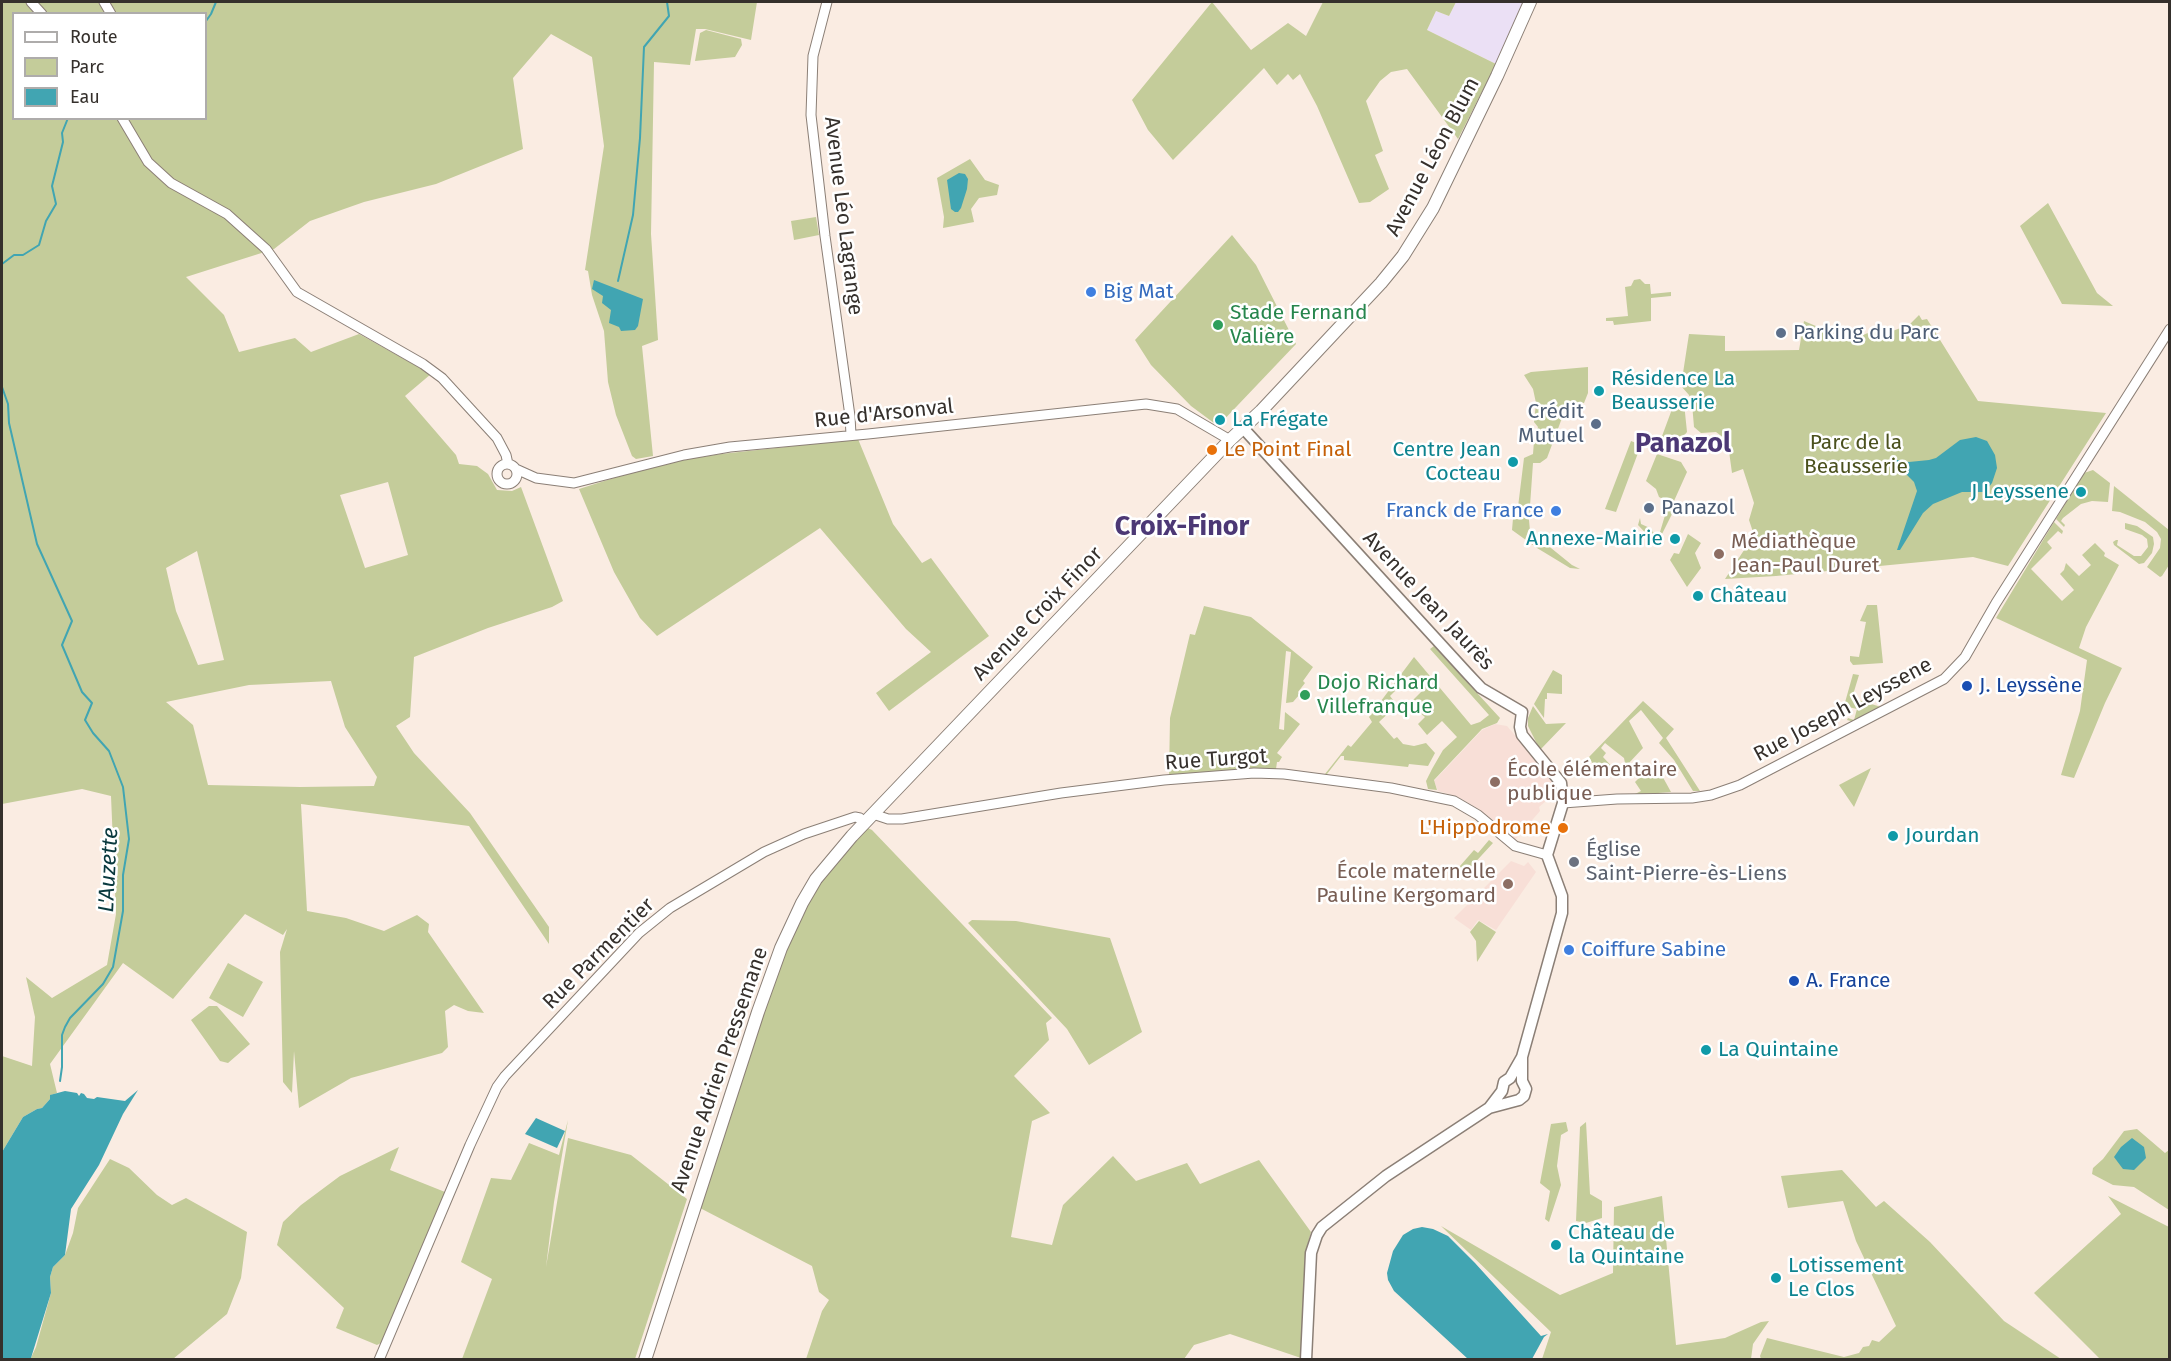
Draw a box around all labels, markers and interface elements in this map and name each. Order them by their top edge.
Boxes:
legend [12,12,207,120]
text: Route [70,26,118,48]
text: Parc [70,56,104,78]
street label: Avenue Léon Blum [1381,73,1485,241]
text: Eau [70,86,100,108]
street label: Avenue Léo Lagrange [818,115,868,317]
place label: Big Mat [1103,279,1174,305]
marker: Big Mat [1084,285,1098,299]
place label: Stade Fernand Valière [1230,300,1368,350]
marker: Stade Fernand Valière [1211,318,1225,332]
place label: Parking du Parc [1793,320,1939,346]
marker: Parking du Parc [1774,326,1788,340]
place label: Résidence La Beausserie [1611,366,1735,416]
marker: Résidence La Beausserie [1592,384,1606,398]
street label: Rue d'Arsonval [813,394,955,434]
place label: Crédit Mutuel [1518,399,1584,449]
place label: La Frégate [1232,407,1328,433]
marker: La Frégate [1213,413,1227,427]
marker: Crédit Mutuel [1589,417,1603,431]
district label: Panazol [1635,428,1731,460]
park label: Parc de la Beausserie [1804,430,1908,480]
place label: Le Point Final [1224,437,1351,463]
place label: Centre Jean Cocteau [1392,437,1501,487]
marker: Le Point Final [1205,443,1219,457]
marker: Centre Jean Cocteau [1506,455,1520,469]
place label: J Leyssene [1971,479,2069,505]
marker: J Leyssene [2074,485,2088,499]
place label: Panazol [1661,495,1735,521]
place label: Franck de France [1386,498,1544,524]
marker: Panazol [1642,501,1656,515]
marker: Franck de France [1549,504,1563,518]
district label: Croix-Finor [1115,511,1249,543]
street label: Avenue Jean Jaurès [1357,526,1499,676]
place label: Annexe-Mairie [1526,526,1663,552]
place label: Médiathèque Jean-Paul Duret [1731,529,1879,579]
marker: Annexe-Mairie [1668,532,1682,546]
street label: Avenue Croix Finor [968,542,1108,686]
marker: Médiathèque Jean-Paul Duret [1712,547,1726,561]
place label: Château [1710,583,1787,609]
marker: Château [1691,589,1705,603]
street label: Rue Joseph Leyssene [1750,652,1936,768]
place label: Dojo Richard Villefranque [1317,670,1439,720]
place label: J. Leyssène [1979,673,2082,699]
marker: J. Leyssène [1960,679,1974,693]
marker: Dojo Richard Villefranque [1298,688,1312,702]
street label: Rue Turgot [1164,744,1268,776]
place label: École élémentaire publique [1507,757,1677,807]
marker: École élémentaire publique [1488,775,1502,789]
place label: L'Hippodrome [1419,815,1551,841]
marker: L'Hippodrome [1556,821,1570,835]
place label: Jourdan [1905,823,1980,849]
water label: L'Auzette [94,827,124,913]
marker: Jourdan [1886,829,1900,843]
place label: Église Saint-Pierre-ès-Liens [1586,837,1787,887]
marker: Église Saint-Pierre-ès-Liens [1567,855,1581,869]
place label: École maternelle Pauline Kergomard [1316,859,1496,909]
marker: École maternelle Pauline Kergomard [1501,877,1515,891]
street label: Rue Parmentier [538,893,660,1015]
place label: Coiffure Sabine [1581,937,1726,963]
marker: Coiffure Sabine [1562,943,1576,957]
street label: Avenue Adrien Pressemane [666,944,774,1196]
place label: A. France [1806,968,1890,994]
marker: A. France [1787,974,1801,988]
place label: La Quintaine [1718,1037,1839,1063]
marker: La Quintaine [1699,1043,1713,1057]
place label: Château de la Quintaine [1568,1220,1685,1270]
marker: Château de la Quintaine [1549,1238,1563,1252]
place label: Lotissement Le Clos [1788,1253,1904,1303]
marker: Lotissement Le Clos [1769,1271,1783,1285]

